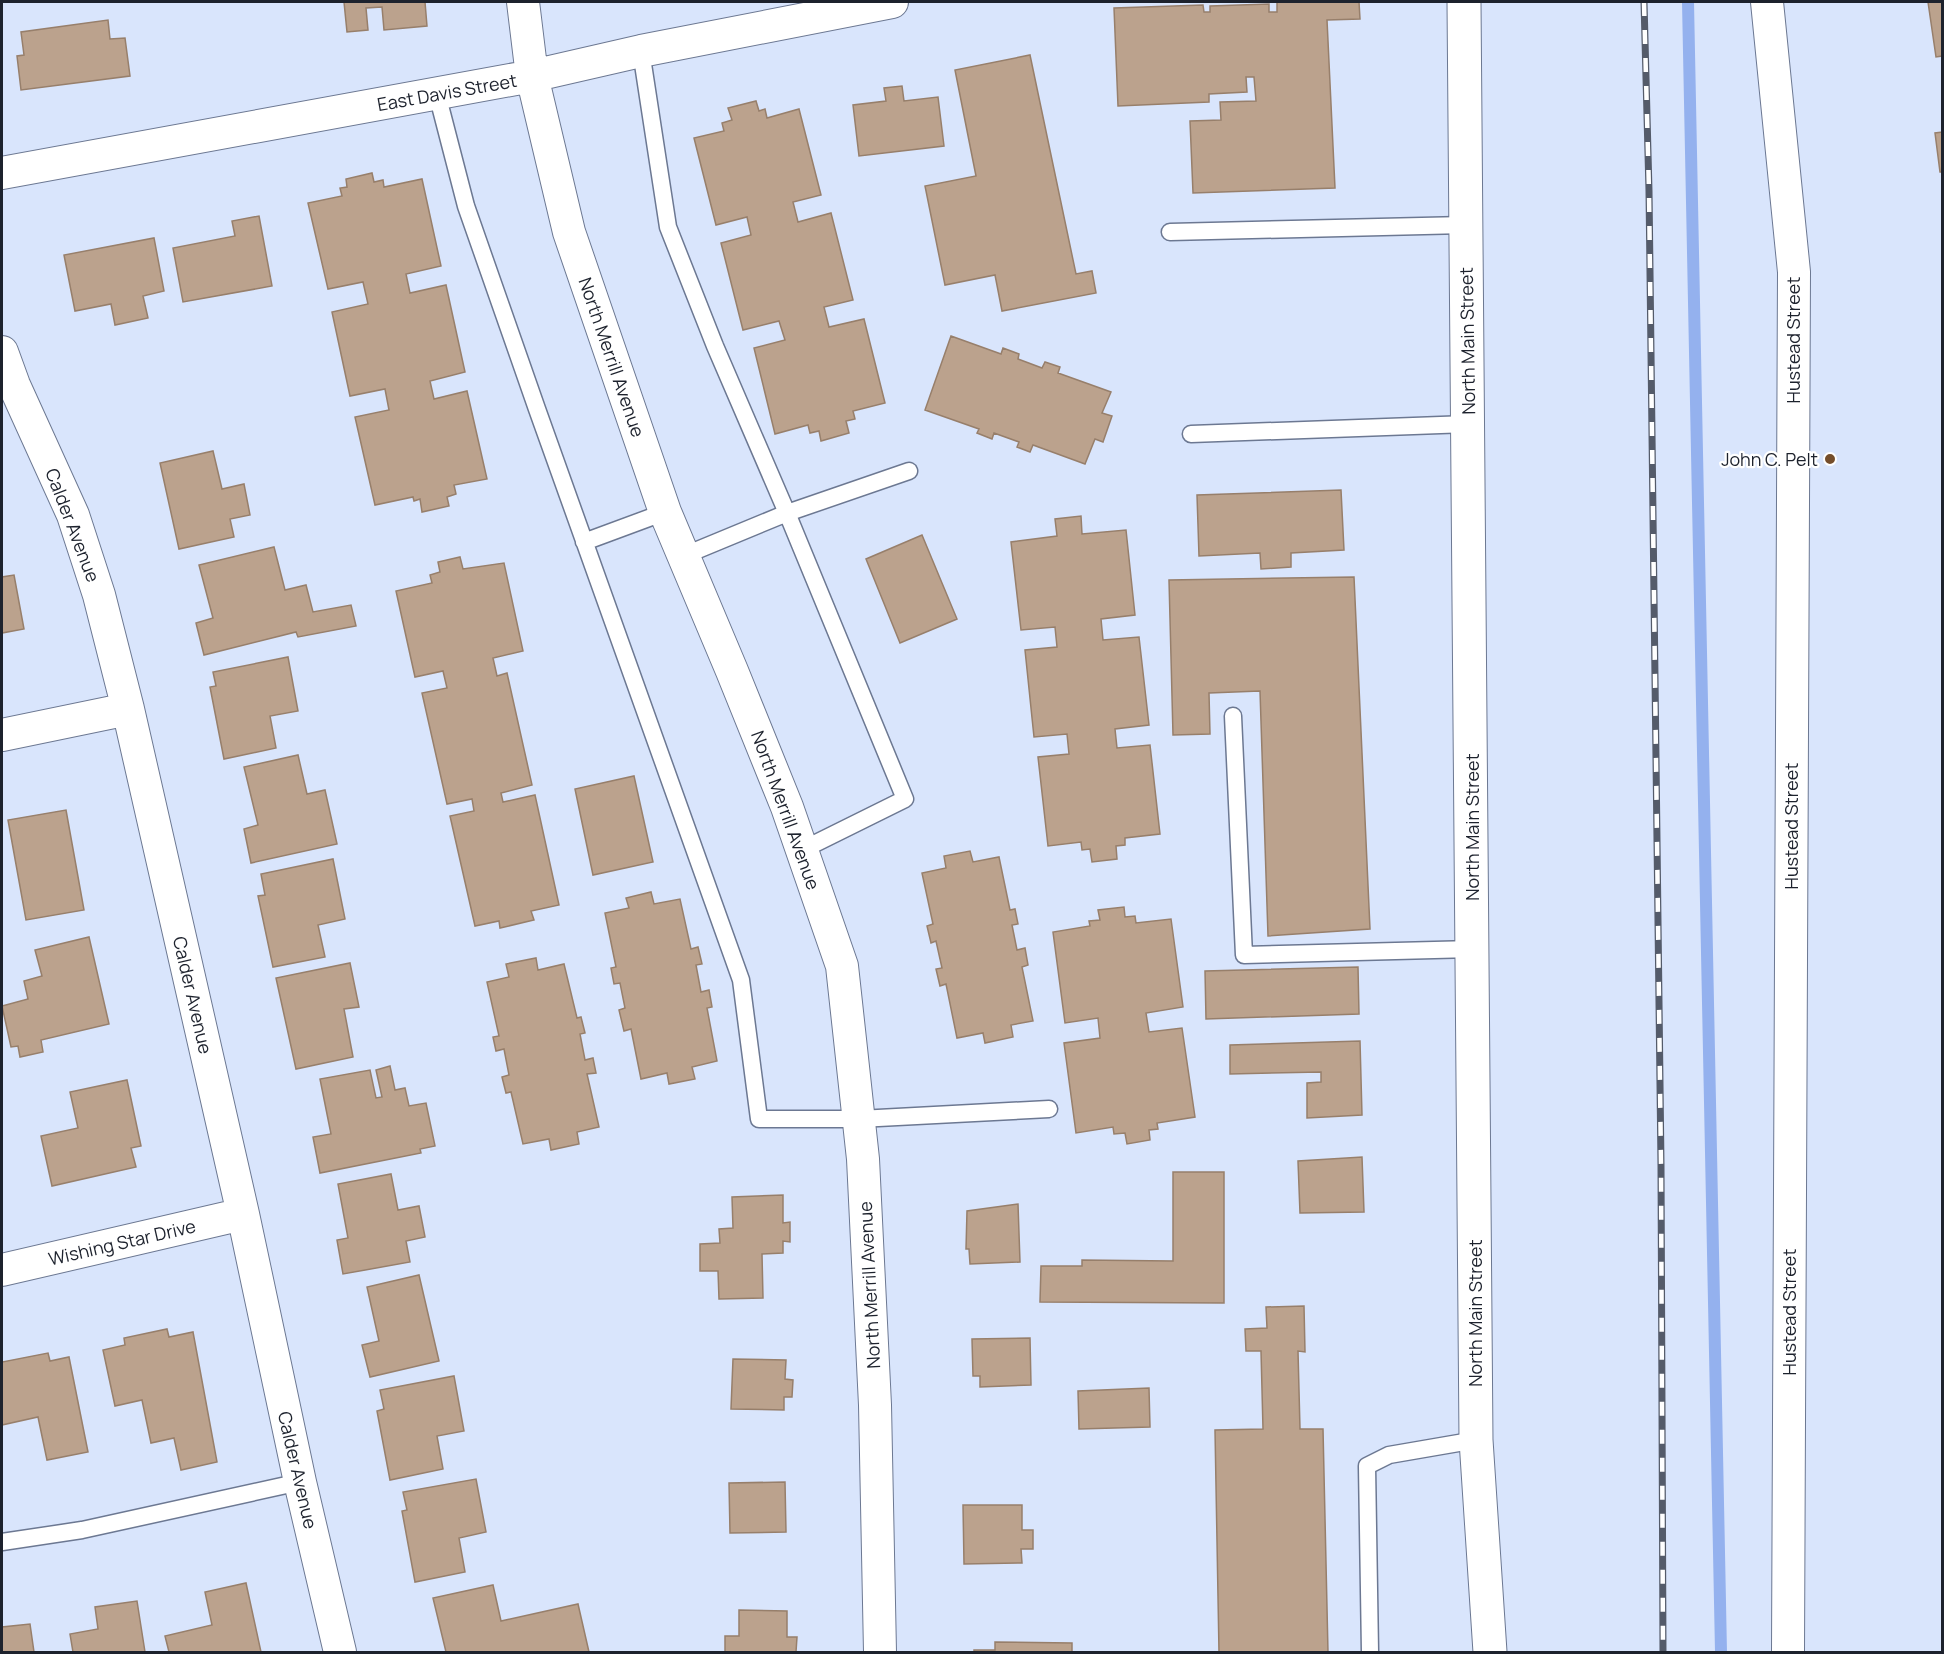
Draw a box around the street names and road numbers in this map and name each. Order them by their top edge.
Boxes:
street label: East Davis Street [375,68,519,116]
street label: North Main Street [1454,267,1480,415]
street label: North Merrill Avenue [573,274,651,440]
street label: Hustead Street [1781,277,1805,403]
street label: Calder Avenue [40,465,106,585]
street label: North Merrill Avenue [746,727,826,893]
street label: North Main Street [1460,753,1484,901]
street label: Hustead Street [1779,763,1803,889]
street label: Calder Avenue [168,934,218,1056]
street label: North Merrill Avenue [853,1201,885,1369]
street label: Wishing Star Drive [46,1213,198,1271]
street label: North Main Street [1463,1239,1487,1387]
street label: Hustead Street [1777,1249,1801,1375]
street label: Calder Avenue [273,1409,323,1531]

